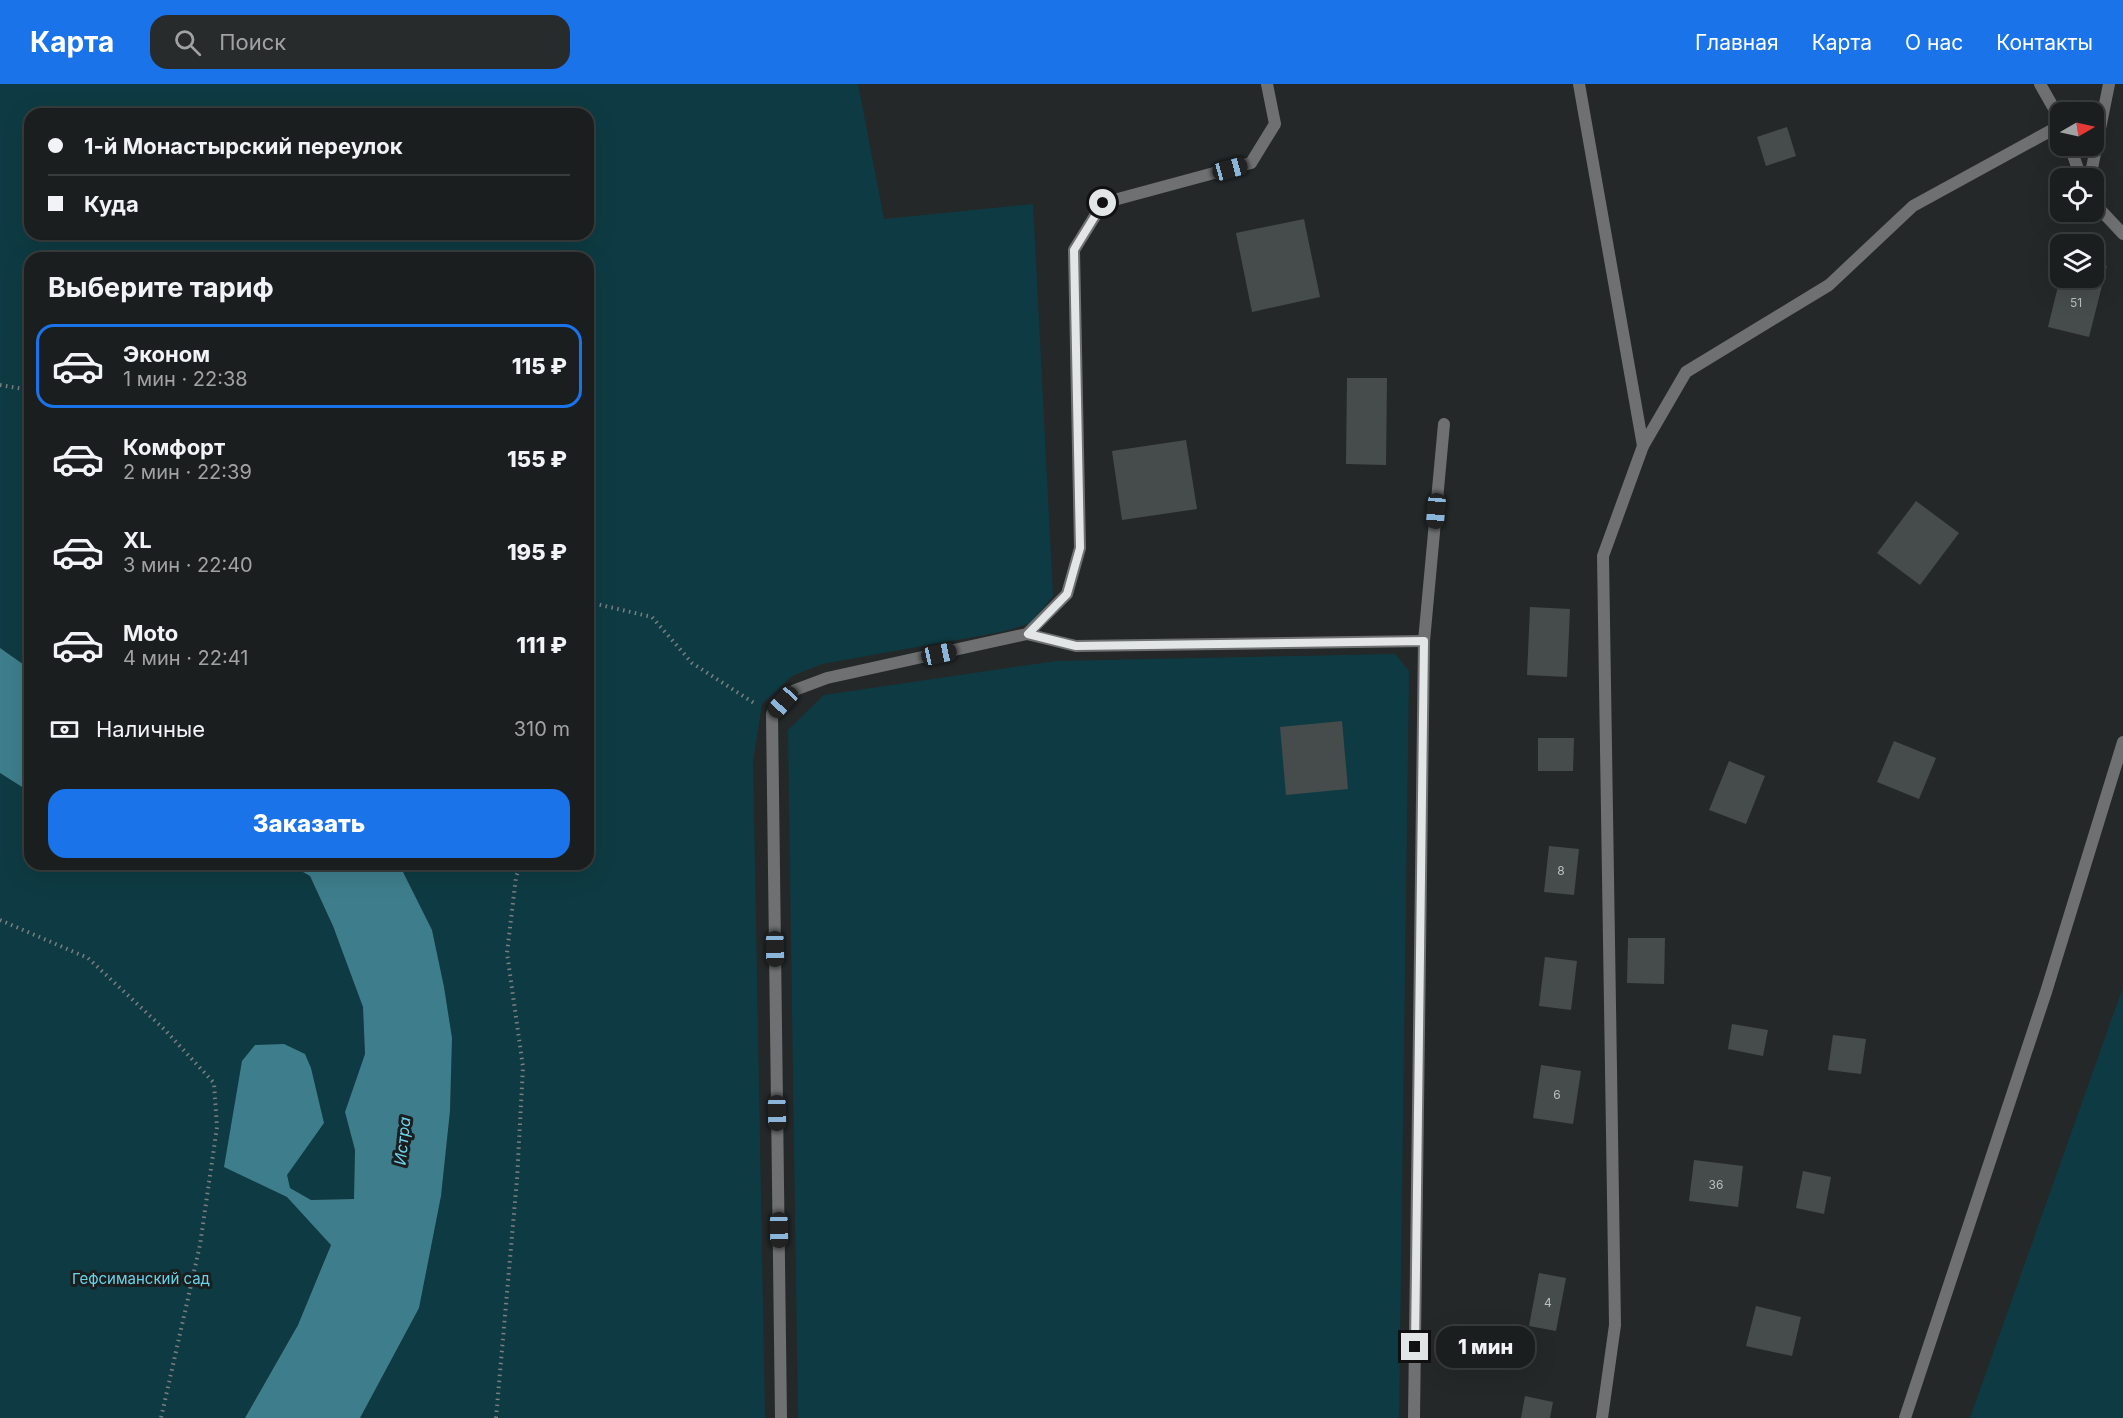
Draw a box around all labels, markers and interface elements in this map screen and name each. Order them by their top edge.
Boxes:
search box [150,15,570,69]
text: Карта [30,25,114,59]
icon: search [171,26,204,59]
text: Поиск [219,29,286,55]
text: Главная [1695,30,1779,55]
text: Карта [1812,30,1872,55]
text: О нас [1905,30,1963,55]
text: Контакты [1996,30,2093,55]
north arrow [2050,102,2104,156]
map controls [2050,102,2104,288]
text: 1-й Монастырский переулок [84,133,403,159]
car [1210,156,1250,182]
button: locate [2050,168,2104,222]
route start [1089,189,1116,216]
text: Куда [84,191,139,217]
button: layers [2050,234,2104,288]
text: Выберите тариф [48,271,274,304]
house number: 51 [2070,295,2082,310]
icon: car [51,339,105,393]
text: Эконом [123,341,210,367]
text: 115 ₽ [512,353,567,379]
text: 1 мин · 22:38 [123,367,248,391]
icon: car [51,432,105,486]
text: Комфорт [123,434,225,460]
text: 155 ₽ [507,446,567,472]
text: 2 мин · 22:39 [123,460,252,484]
car [1425,492,1447,530]
icon: car [51,525,105,579]
text: XL [123,527,152,553]
text: 195 ₽ [507,539,567,565]
text: 3 мин · 22:40 [123,553,253,577]
icon: car [51,618,105,672]
text: Moto [123,620,178,646]
text: 111 ₽ [516,632,567,658]
car [920,641,958,667]
text: 4 мин · 22:41 [123,646,248,670]
car [764,683,802,721]
icon: cash [48,713,81,746]
text: Наличные [96,716,205,742]
text: 310 m [514,717,570,741]
button: Заказать [48,789,570,858]
house number: 8 [1557,863,1565,878]
car [766,931,784,967]
house number: 6 [1553,1087,1561,1102]
car [768,1095,786,1131]
water label: Истра [390,1116,415,1166]
house number: 36 [1709,1177,1723,1192]
car [770,1212,788,1248]
park label: Гефсиманский сад [72,1269,210,1288]
house number: 4 [1544,1295,1552,1310]
callout: 1 мин [1436,1326,1535,1368]
route end [1401,1333,1428,1360]
text: 1 мин [1458,1335,1513,1359]

